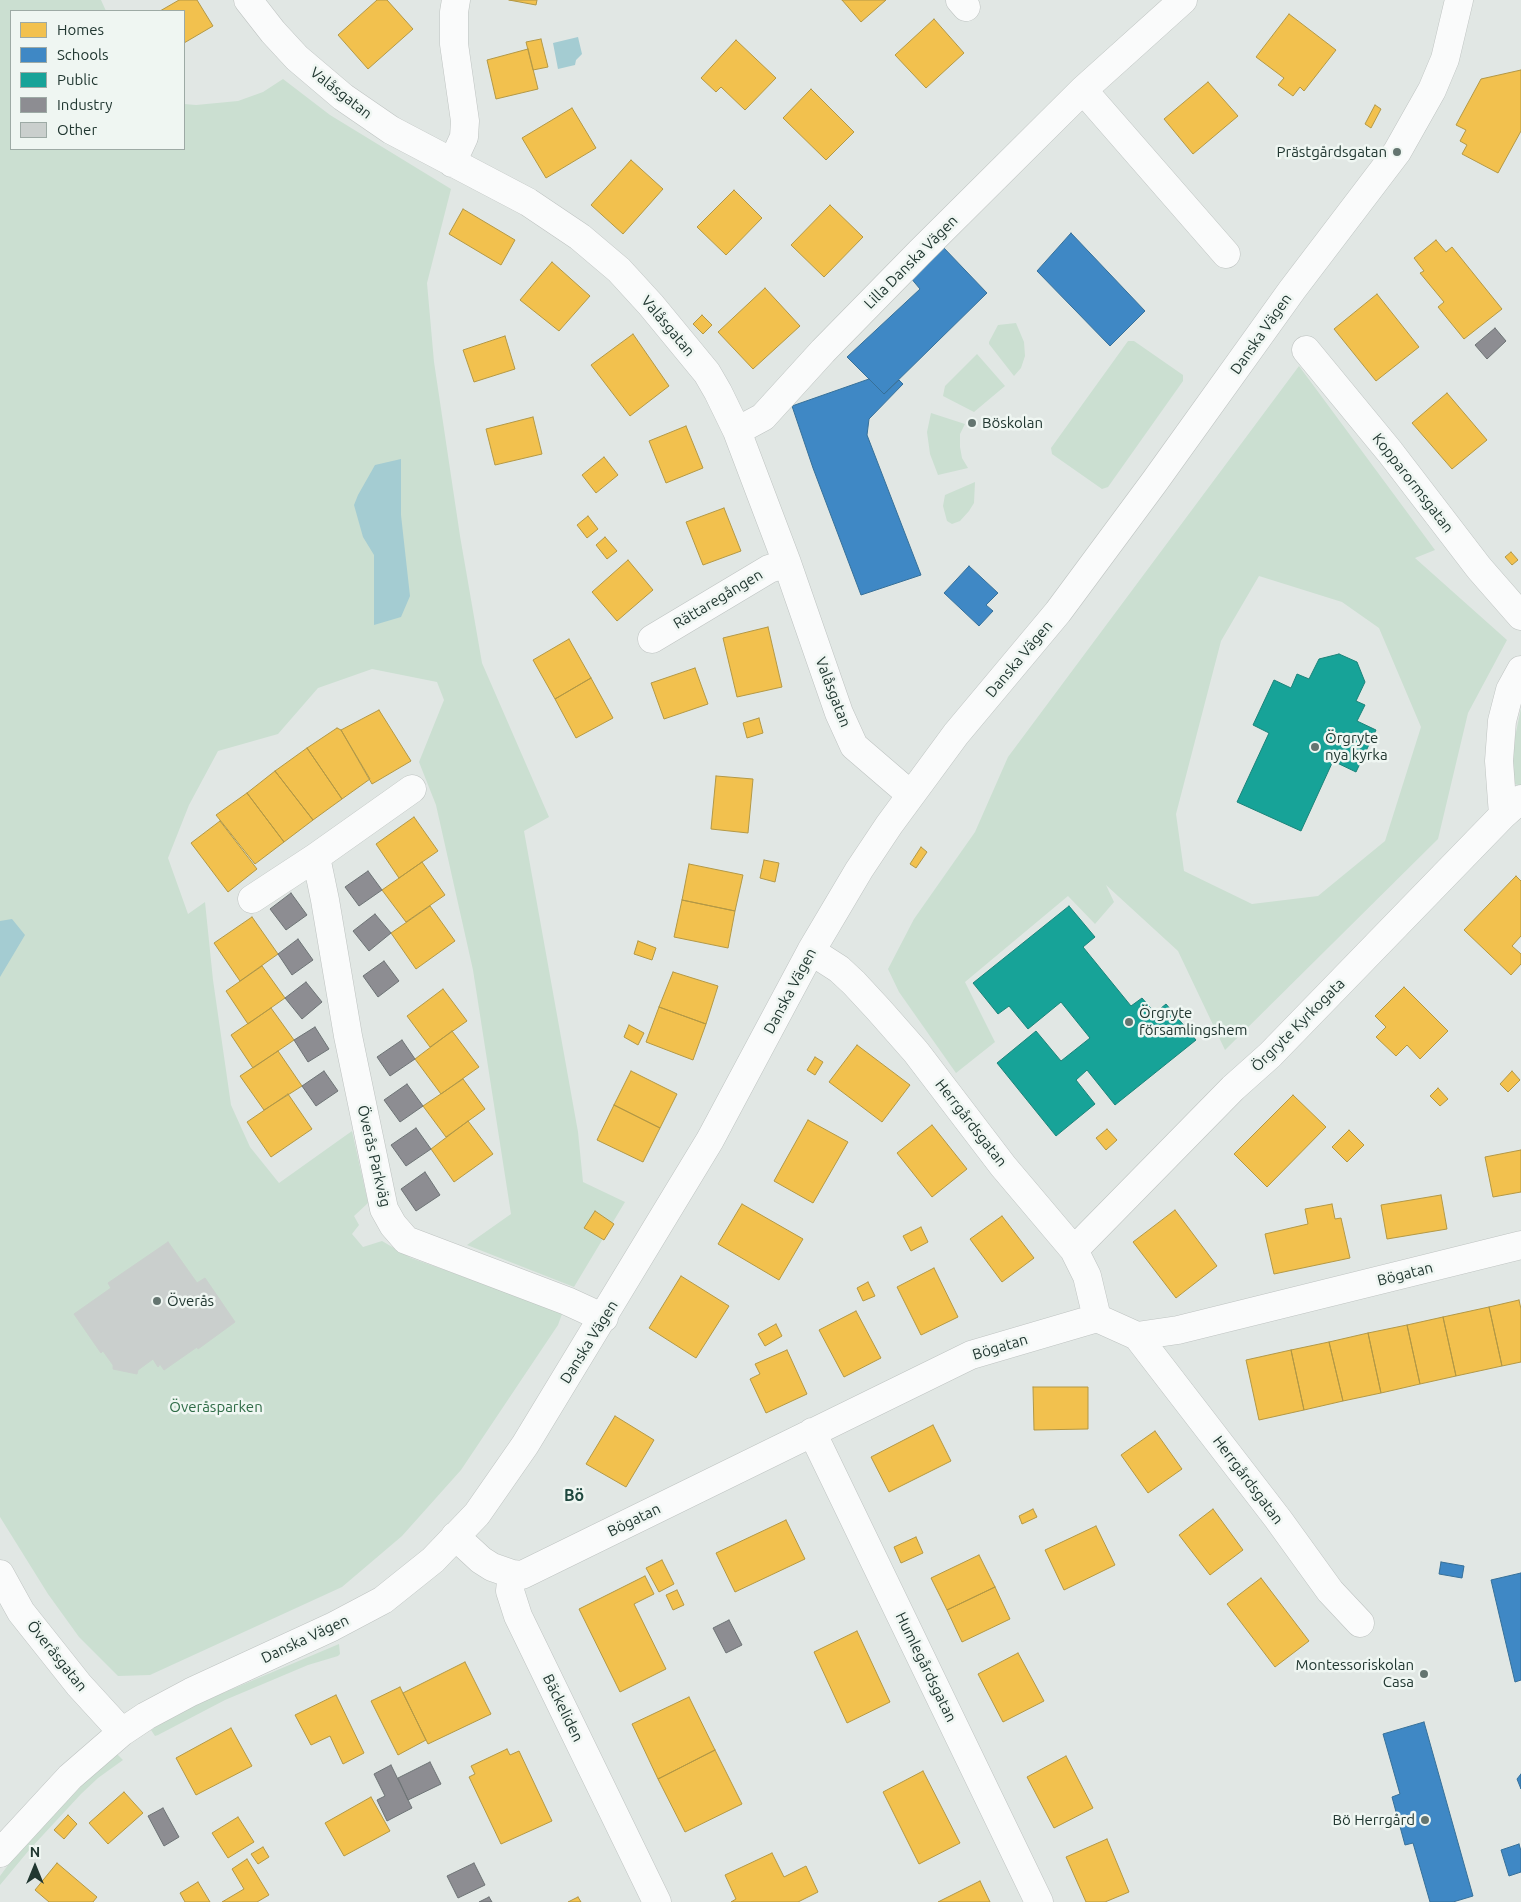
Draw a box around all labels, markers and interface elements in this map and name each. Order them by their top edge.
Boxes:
legend [10,10,185,150]
text: Homes [57,21,104,38]
text: Schools [57,46,108,63]
street label: Valåsgatan [306,63,376,123]
text: Public [57,71,98,88]
text: Industry [57,96,112,113]
text: Other [57,121,97,138]
place label: Prästgårdsgatan [1277,143,1387,161]
marker: Prästgårdsgatan [1391,146,1403,158]
street label: Lilla Danska Vägen [860,211,962,313]
street label: Danska Vägen [1227,290,1295,378]
street label: Valåsgatan [637,292,699,360]
place label: Böskolan [982,414,1043,432]
marker: Böskolan [966,417,978,429]
street label: Kopparormsgatan [1369,430,1457,536]
street label: Rättaregången [670,565,766,633]
street label: Danska Vägen [982,617,1056,701]
street label: Valåsgatan [811,654,855,730]
place label: Örgryte nya kyrka [1325,729,1388,764]
marker: Örgryte nya kyrka [1309,741,1321,753]
street label: Danska Vägen [760,945,820,1037]
street label: Örgryte Kyrkogata [1248,975,1348,1075]
place label: Örgryte församlingshem [1139,1004,1247,1039]
marker: Örgryte församlingshem [1123,1016,1135,1028]
street label: Herrgårdsgatan [931,1076,1011,1170]
street label: Överås Parkväg [354,1103,394,1209]
street label: Bögatan [1375,1258,1435,1290]
place label: Överås [167,1292,214,1310]
marker: Överås [151,1295,163,1307]
street label: Danska Vägen [556,1297,622,1387]
street label: Bögatan [970,1330,1030,1364]
park label: Överåsparken [169,1398,263,1416]
street label: Herrgårdsgatan [1209,1432,1287,1528]
district label: Bö [564,1486,584,1506]
street label: Bögatan [605,1499,663,1541]
street label: Humlegårdsgatan [892,1609,960,1725]
street label: Danska Vägen [258,1611,352,1667]
street label: Överåsgatan [23,1617,91,1695]
place label: Montessoriskolan Casa [1296,1656,1414,1691]
marker: Montessoriskolan Casa [1418,1668,1430,1680]
street label: Bäckeliden [539,1671,587,1745]
place label: Bö Herrgård [1332,1811,1415,1829]
marker: Bö Herrgård [1419,1814,1431,1826]
north arrow [10,1842,60,1892]
text: N [30,1844,40,1860]

